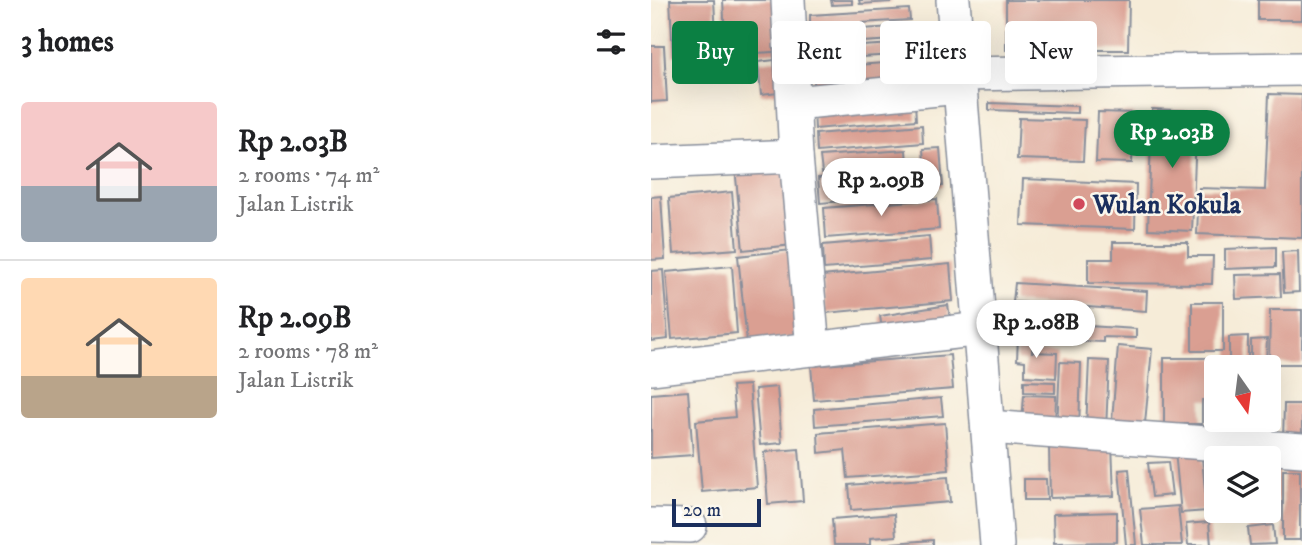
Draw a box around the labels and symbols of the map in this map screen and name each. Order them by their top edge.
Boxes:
pin: Rp 2.03B [1100,110,1244,170]
pin: Rp 2.09B [809,158,953,218]
place label: Wulan Kokula [1092,189,1242,222]
marker: Wulan Kokula [1071,196,1087,212]
pin: Rp 2.08B [964,300,1108,360]
north arrow [1204,355,1281,432]
scale bar [672,496,761,528]

